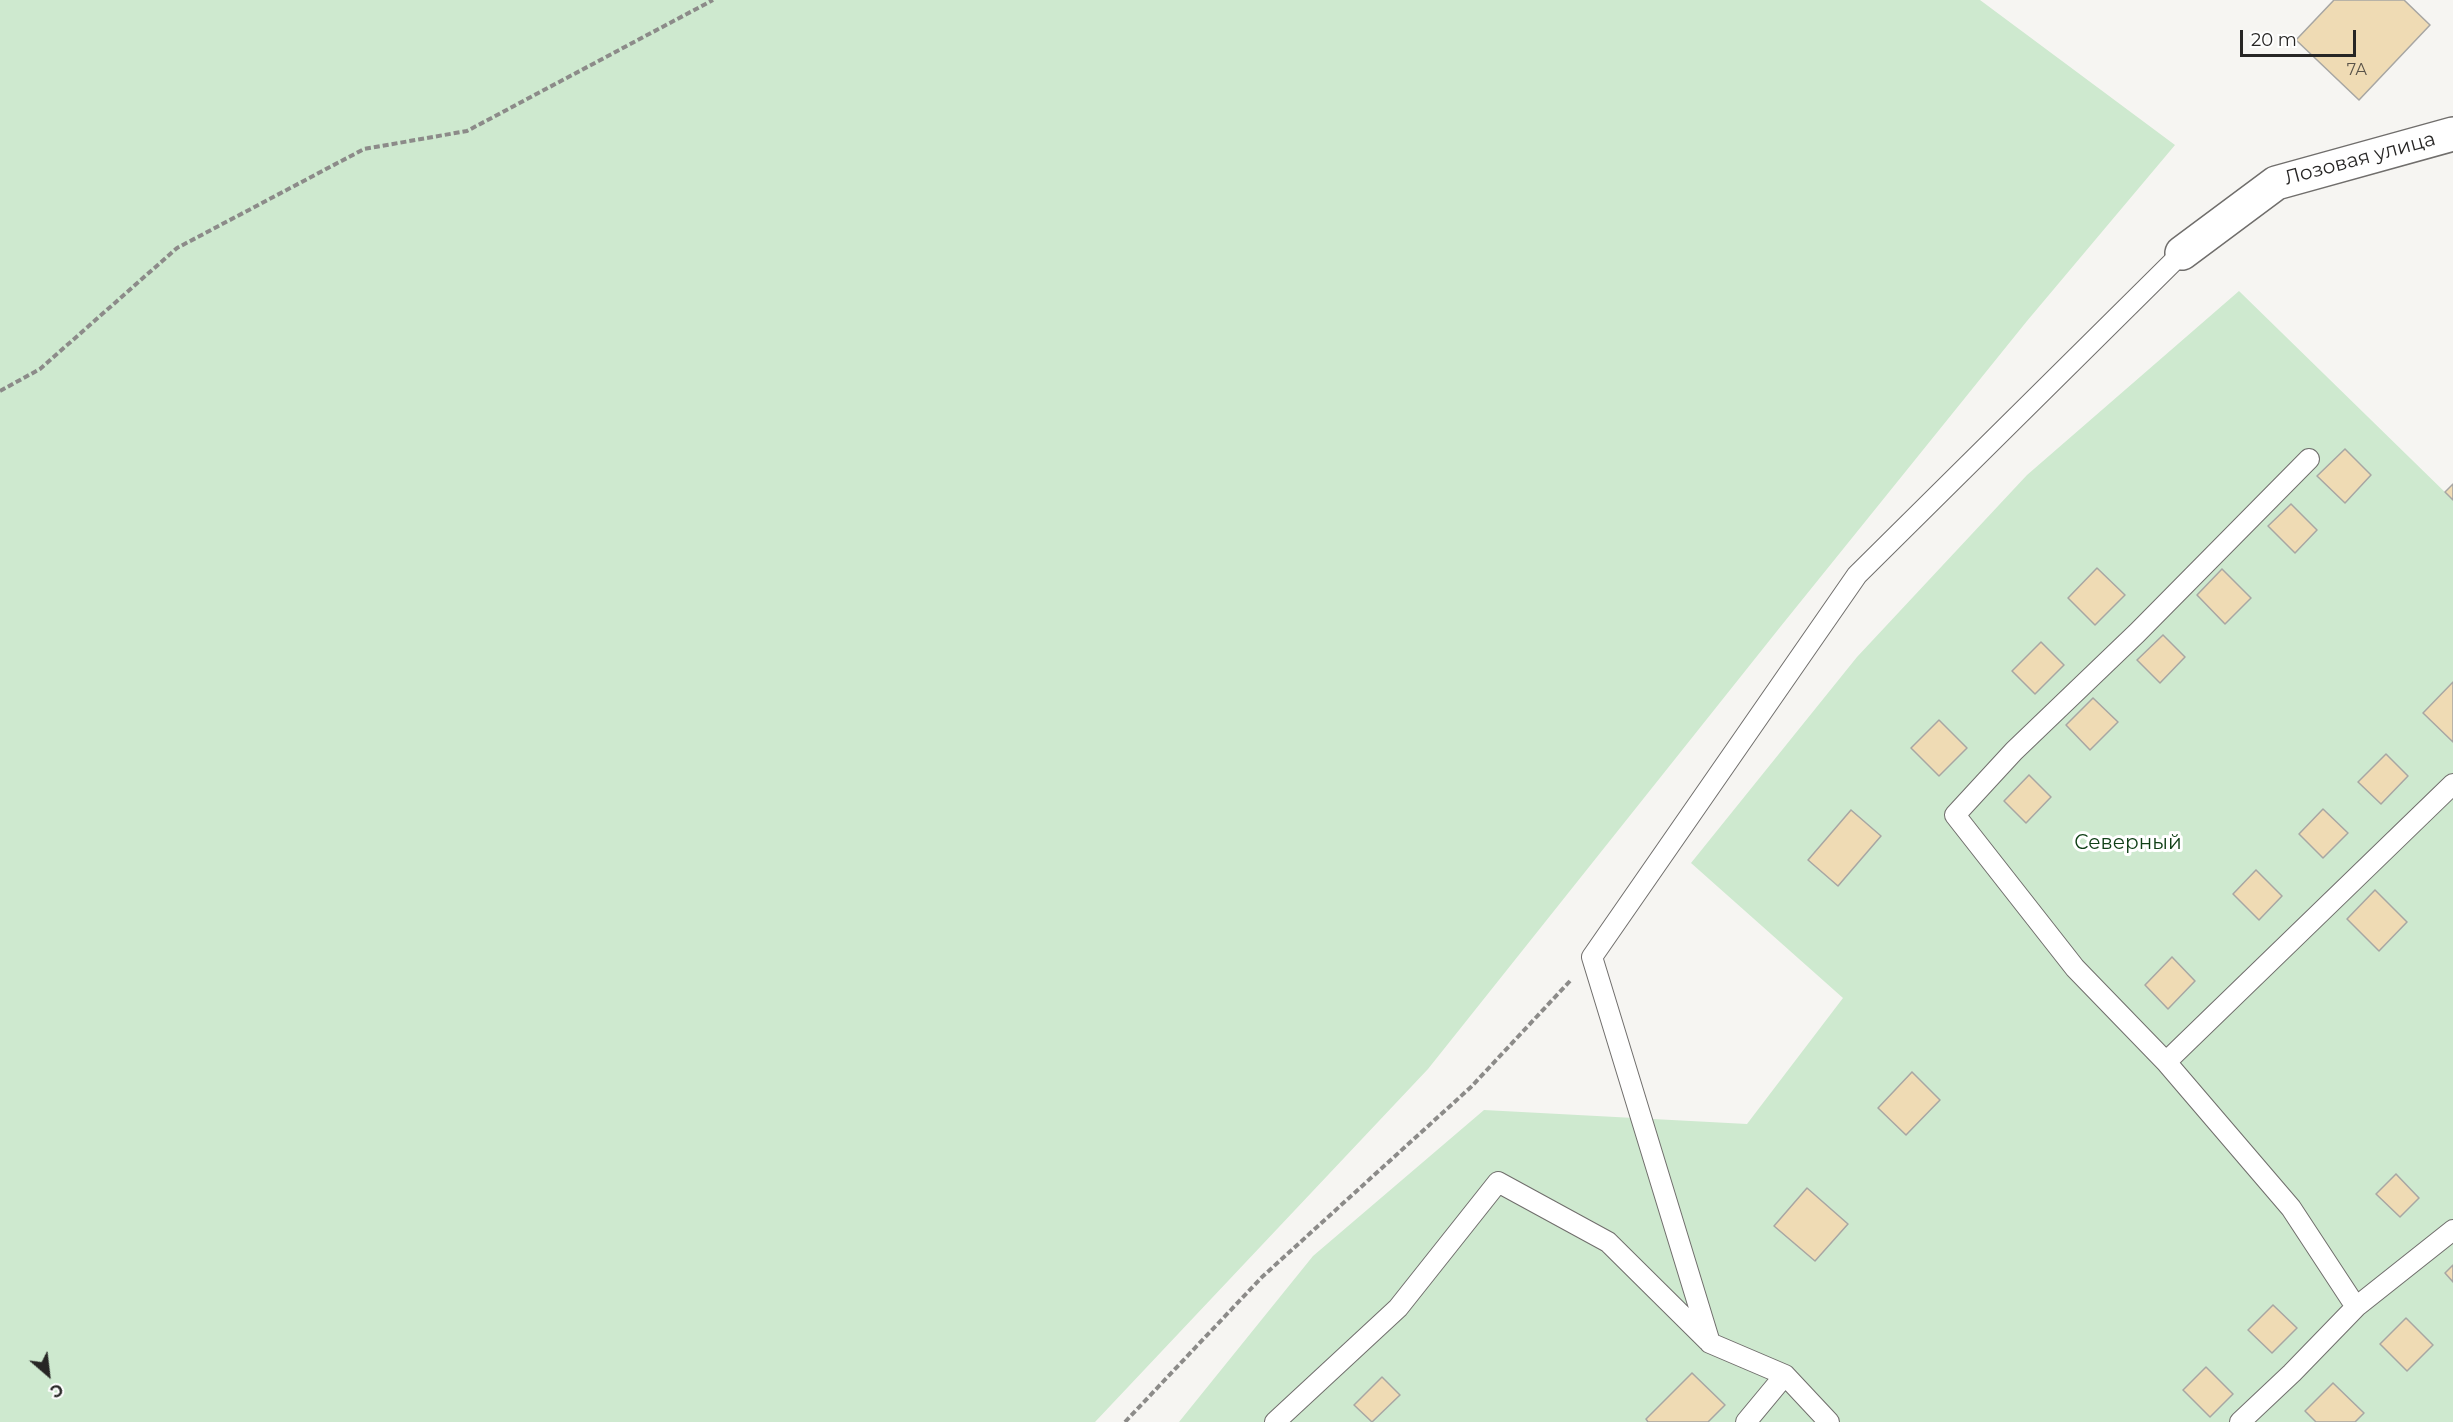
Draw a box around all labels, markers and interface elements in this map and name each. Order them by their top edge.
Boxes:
scale bar [2243,18,2358,56]
text: 20 m [2251,29,2297,51]
house number: 7А [2347,60,2367,80]
street label: Лозовая улица [2282,127,2438,191]
park label: Северный [2074,831,2182,855]
north arrow [18,1344,78,1404]
text: С [47,1379,66,1401]

